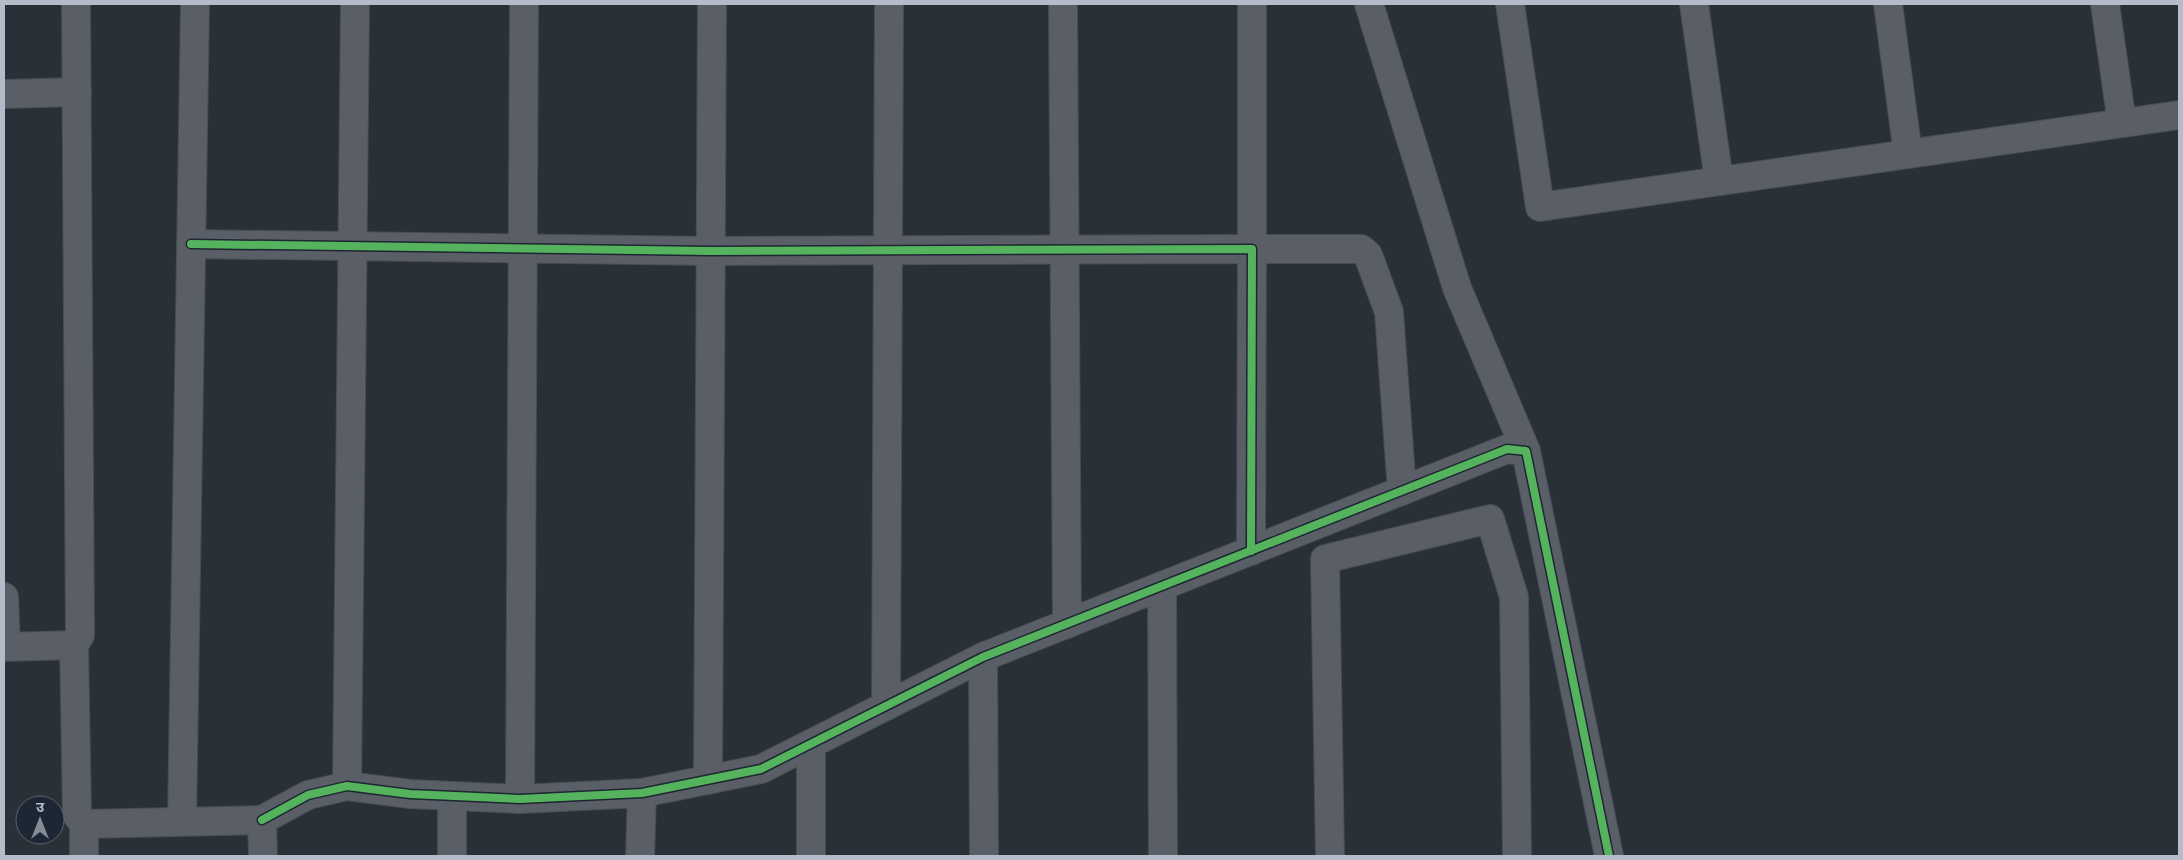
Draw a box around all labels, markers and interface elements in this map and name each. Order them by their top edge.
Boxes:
north arrow [15,795,65,845]
text: उ [36,798,45,816]

